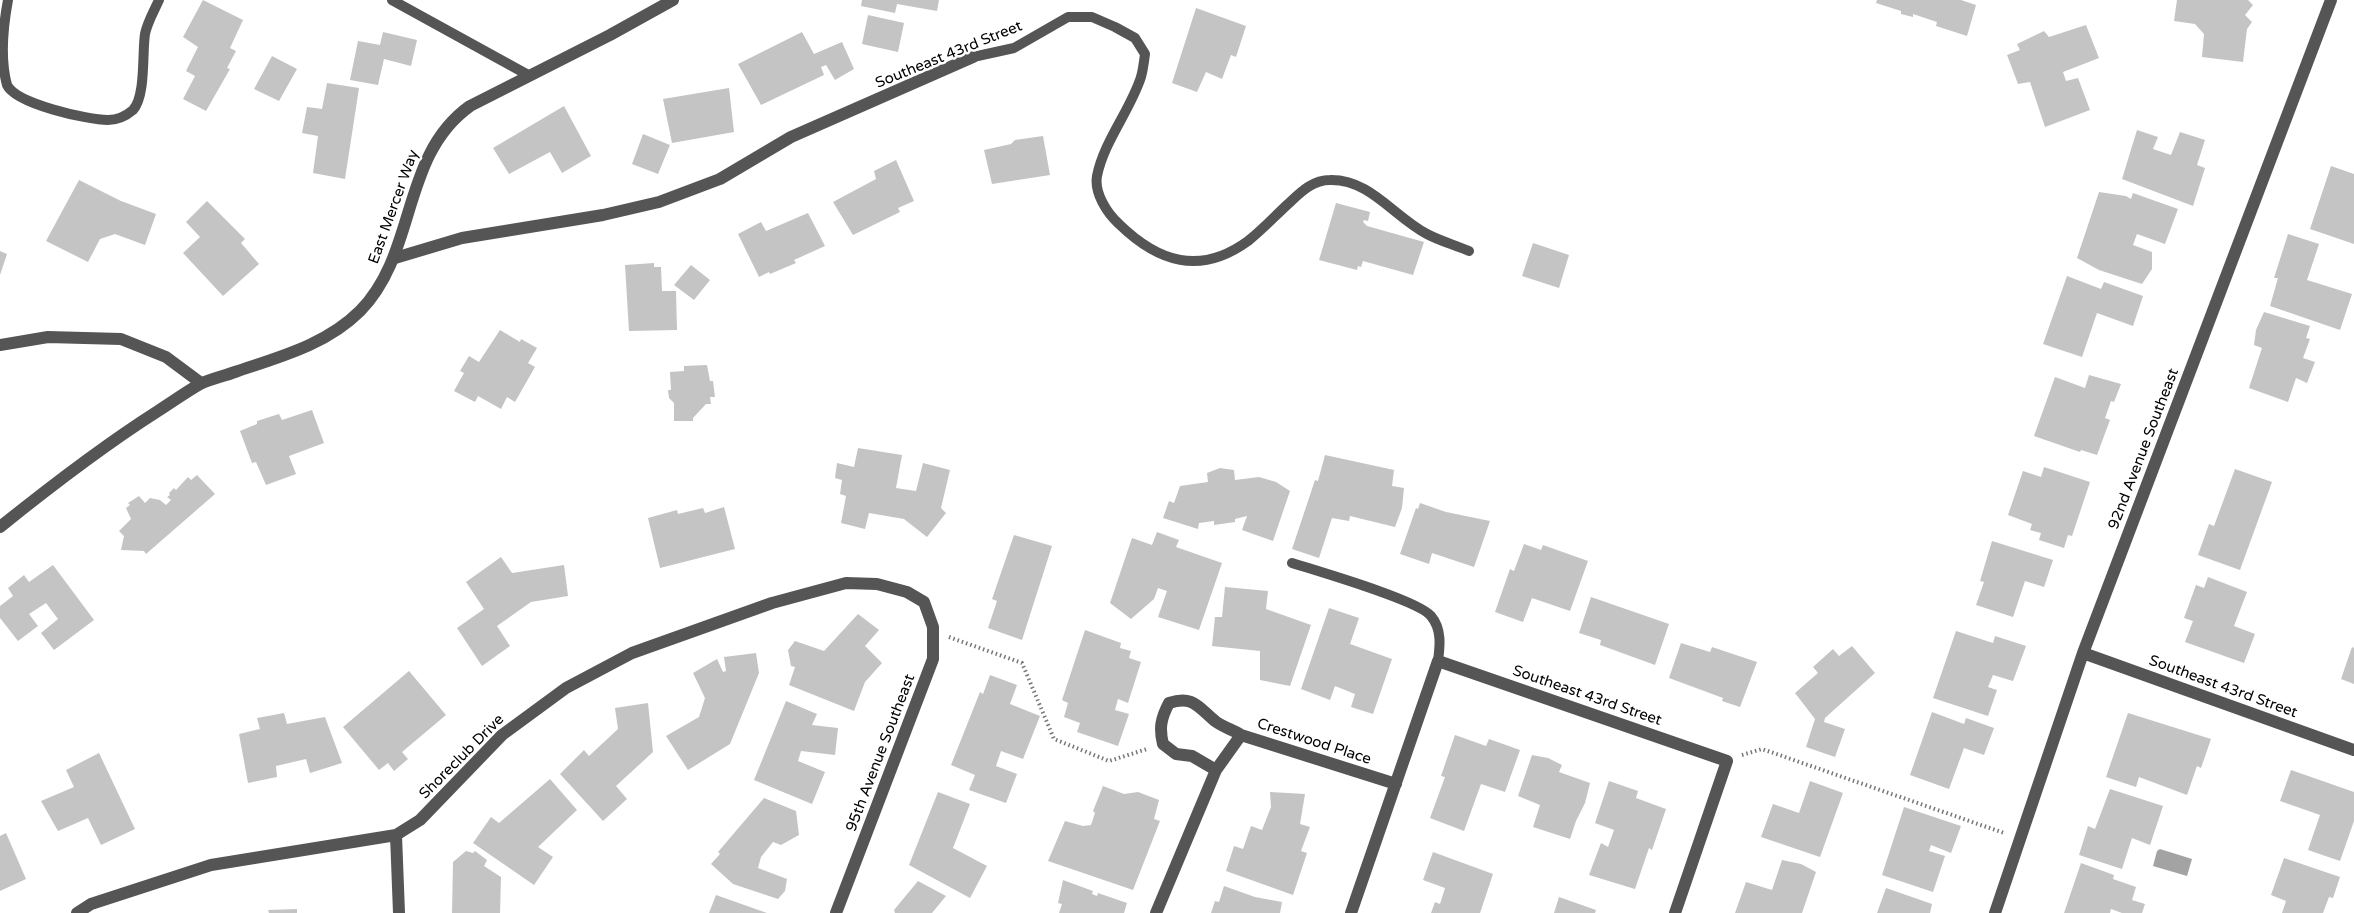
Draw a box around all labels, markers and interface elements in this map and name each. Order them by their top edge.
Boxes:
street label: Southeast 43rd Street [873,17,1025,93]
street label: East Mercer Way [365,148,423,266]
street label: 92nd Avenue Southeast [2105,366,2183,532]
street label: Southeast 43rd Street [2146,652,2300,722]
street label: Southeast 43rd Street [1510,662,1664,730]
street label: 95th Avenue Southeast [843,672,919,834]
street label: Shoreclub Drive [416,711,508,803]
street label: Crestwood Place [1255,715,1373,769]

